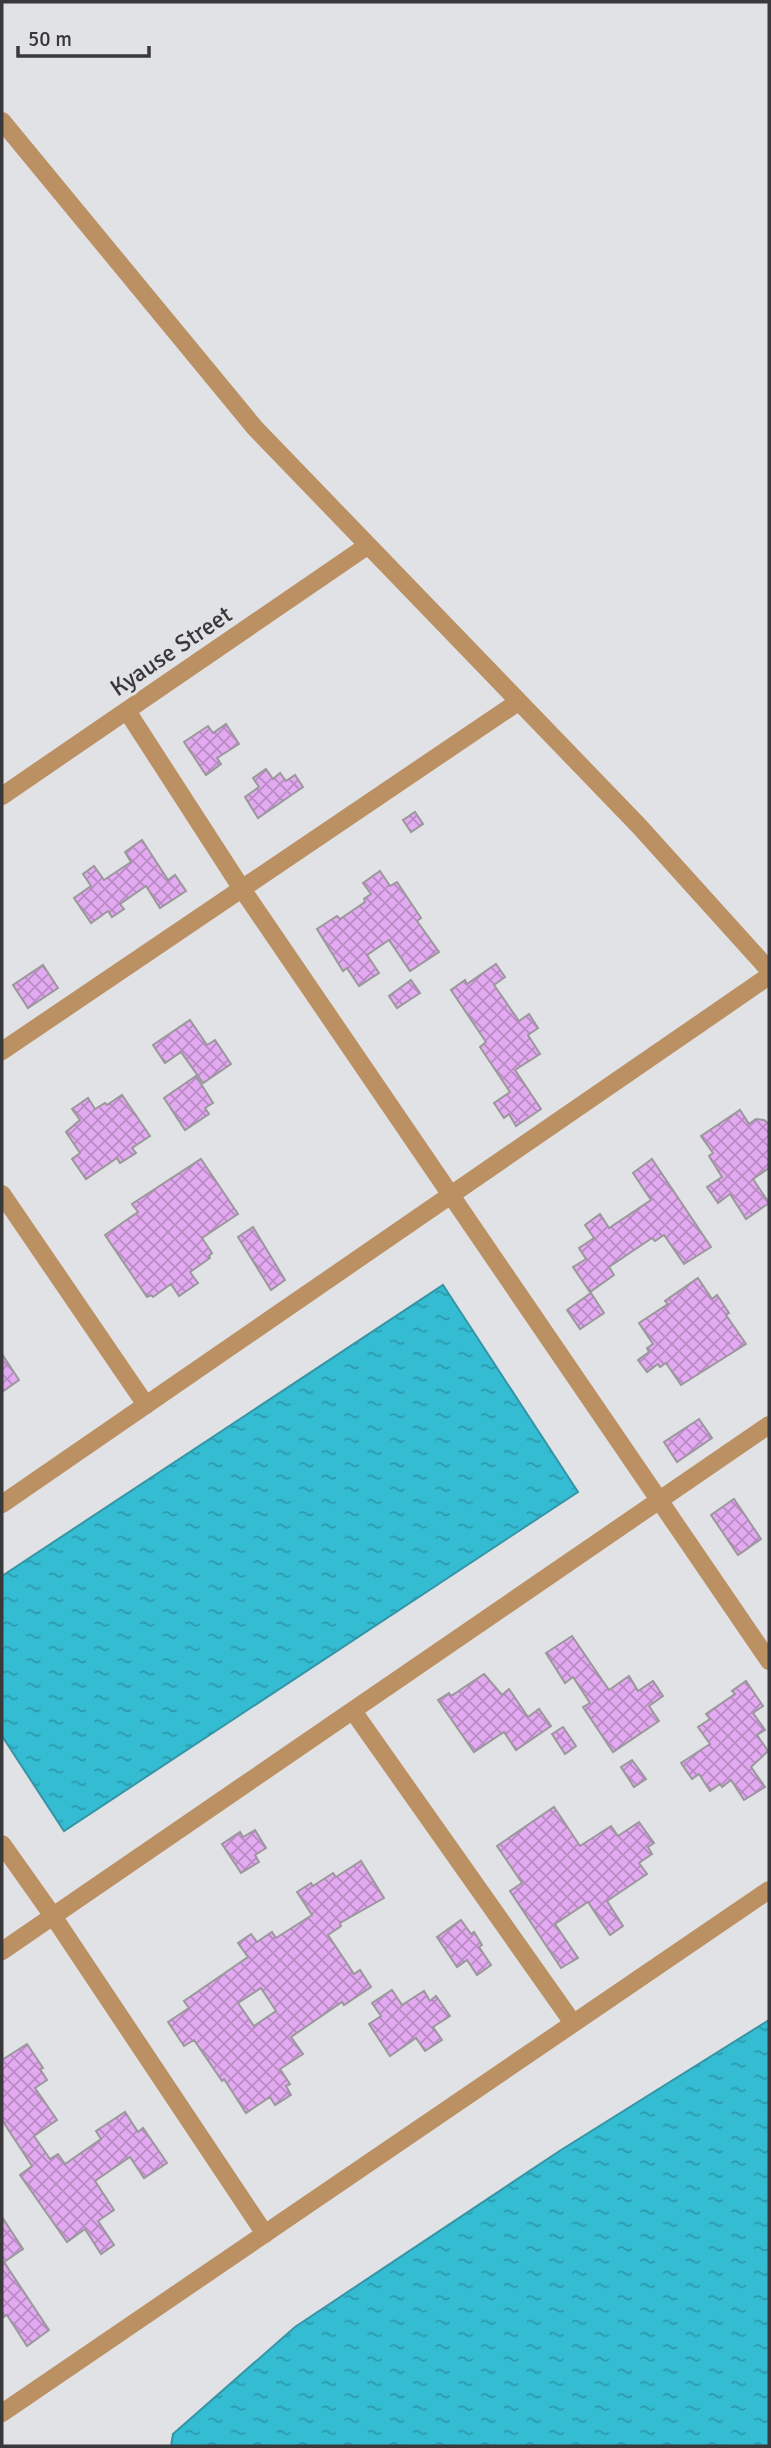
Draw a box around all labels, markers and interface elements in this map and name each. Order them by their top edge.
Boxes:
scale bar [18,14,149,58]
text: 50 m [28,26,72,52]
street label: Kyause Street [104,599,238,703]

